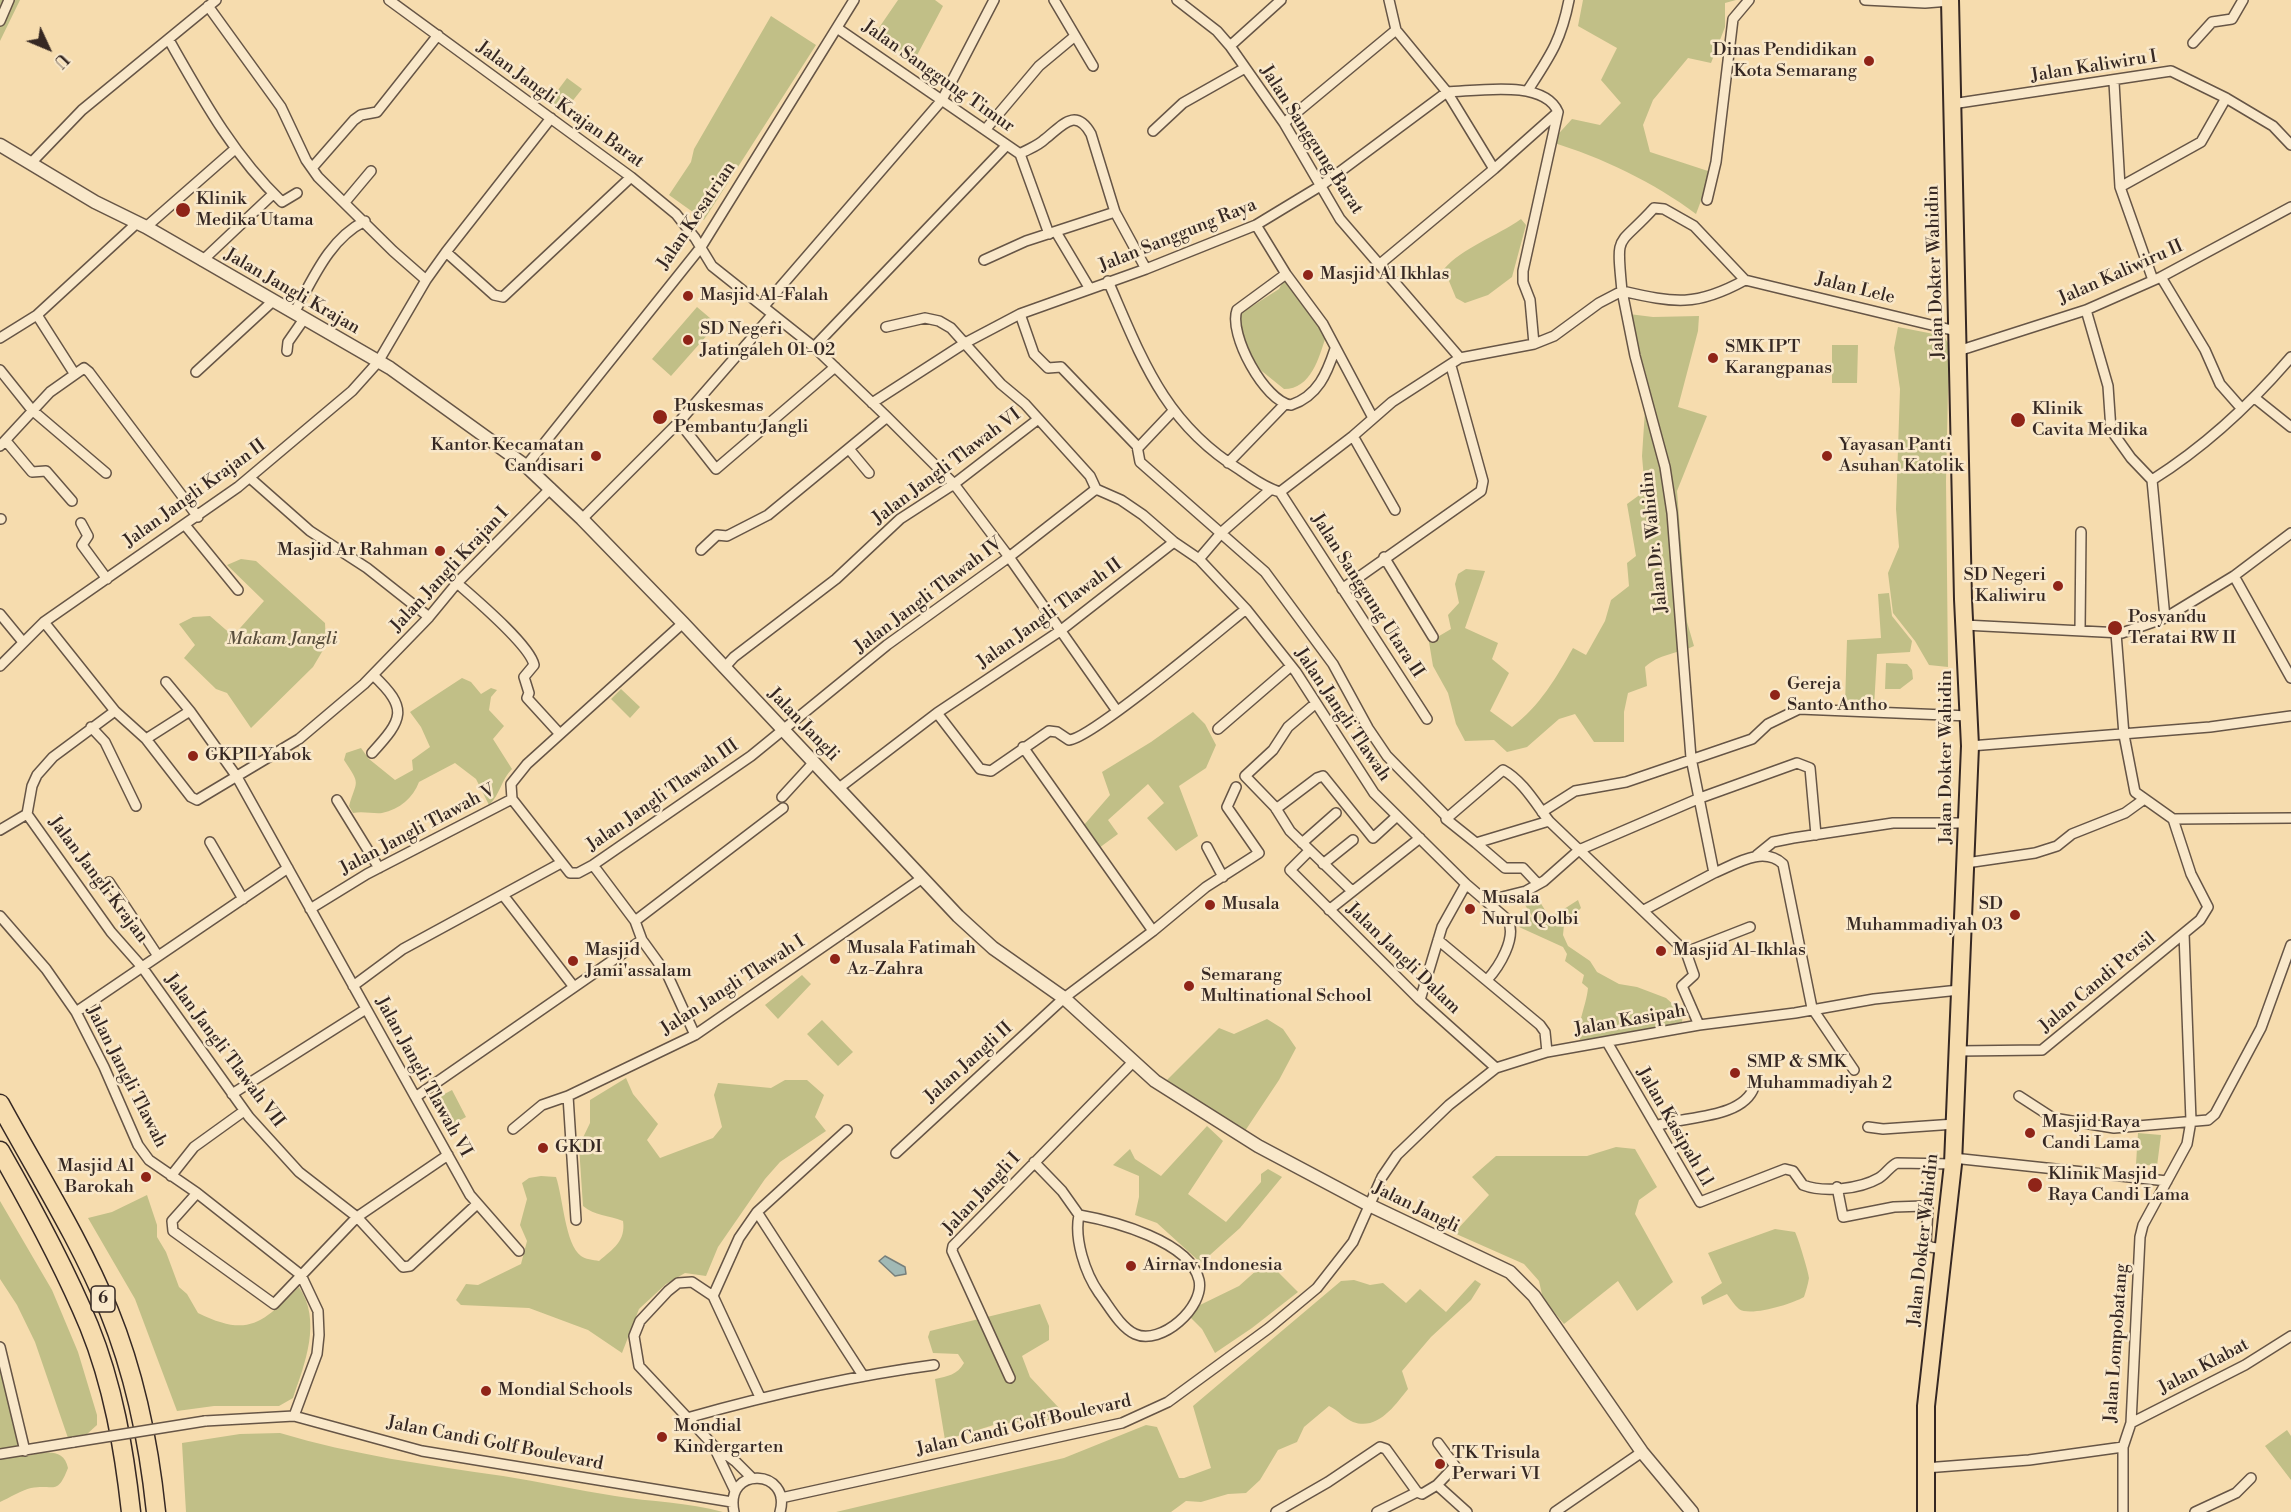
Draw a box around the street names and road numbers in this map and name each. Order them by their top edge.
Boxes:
street label: Jalan Sanggung Timur [858,16,1018,138]
street label: Jalan Jangli Krajan Barat [472,37,648,173]
street label: Jalan Kaliwiru I [2029,46,2159,88]
street label: Jalan Sanggung Barat [1255,61,1367,219]
street label: Jalan Kesatrian [653,158,741,274]
street label: Jalan Dokter Wahidin [1922,185,1950,359]
street label: Jalan Sanggung Raya [1096,195,1260,277]
street label: Jalan Kaliwiru II [2055,236,2187,310]
street label: Jalan Jangli Krajan [220,244,364,340]
street label: Jalan Lele [1813,269,1897,309]
street label: Jalan Jangli Tlawah VI [869,404,1025,530]
street label: Jalan Jangli Krajan II [120,435,270,553]
street label: Jalan Dr. Wahidin [1637,470,1673,614]
street label: Jalan Jangli Krajan I [386,503,514,637]
street label: Jalan Sanggung Utara II [1306,510,1428,682]
street label: Jalan Jangli Tlawah IV [851,533,1007,659]
street label: Jalan Jangli Tlawah II [973,554,1127,674]
street label: Jalan Jangli Tlawah [1289,644,1395,786]
street label: Jalan Dokter Wahidin [1936,670,1958,844]
street label: Jalan Jangli [763,684,843,766]
street label: Jalan Jangli Tlawah III [583,735,743,857]
street label: Jalan Jangli Tlawah V [337,780,499,880]
street label: Jalan Jangli Krajan [43,812,153,948]
street label: Jalan Jangli Dalam [1341,899,1465,1019]
street label: Jalan Candi Persil [2036,928,2160,1038]
street label: Jalan Jangli Tlawah I [657,931,809,1041]
street label: Jalan Jangli Tlawah VII [159,970,289,1132]
street label: Jalan Jangli Tlawah VI [370,993,476,1161]
street label: Jalan Kasipah [1573,1001,1687,1041]
street label: Jalan Jangli Tlawah [81,1002,171,1152]
street label: Jalan Jangli II [921,1018,1017,1108]
street label: Jalan Kasipah Ll [1631,1064,1717,1190]
street label: Jalan Jangli I [939,1149,1025,1239]
street label: Jalan Dokter Wahidin [1904,1152,1944,1328]
street label: Jalan Jangli [1369,1178,1463,1238]
street label: Jalan Lompobatang [2101,1263,2133,1423]
road number: 6 [91,1286,115,1312]
street label: Jalan Klabat [2155,1334,2253,1400]
street label: Jalan Candi Golf Boulevard [914,1391,1134,1461]
street label: Jalan Candi Golf Boulevard [385,1412,605,1476]

